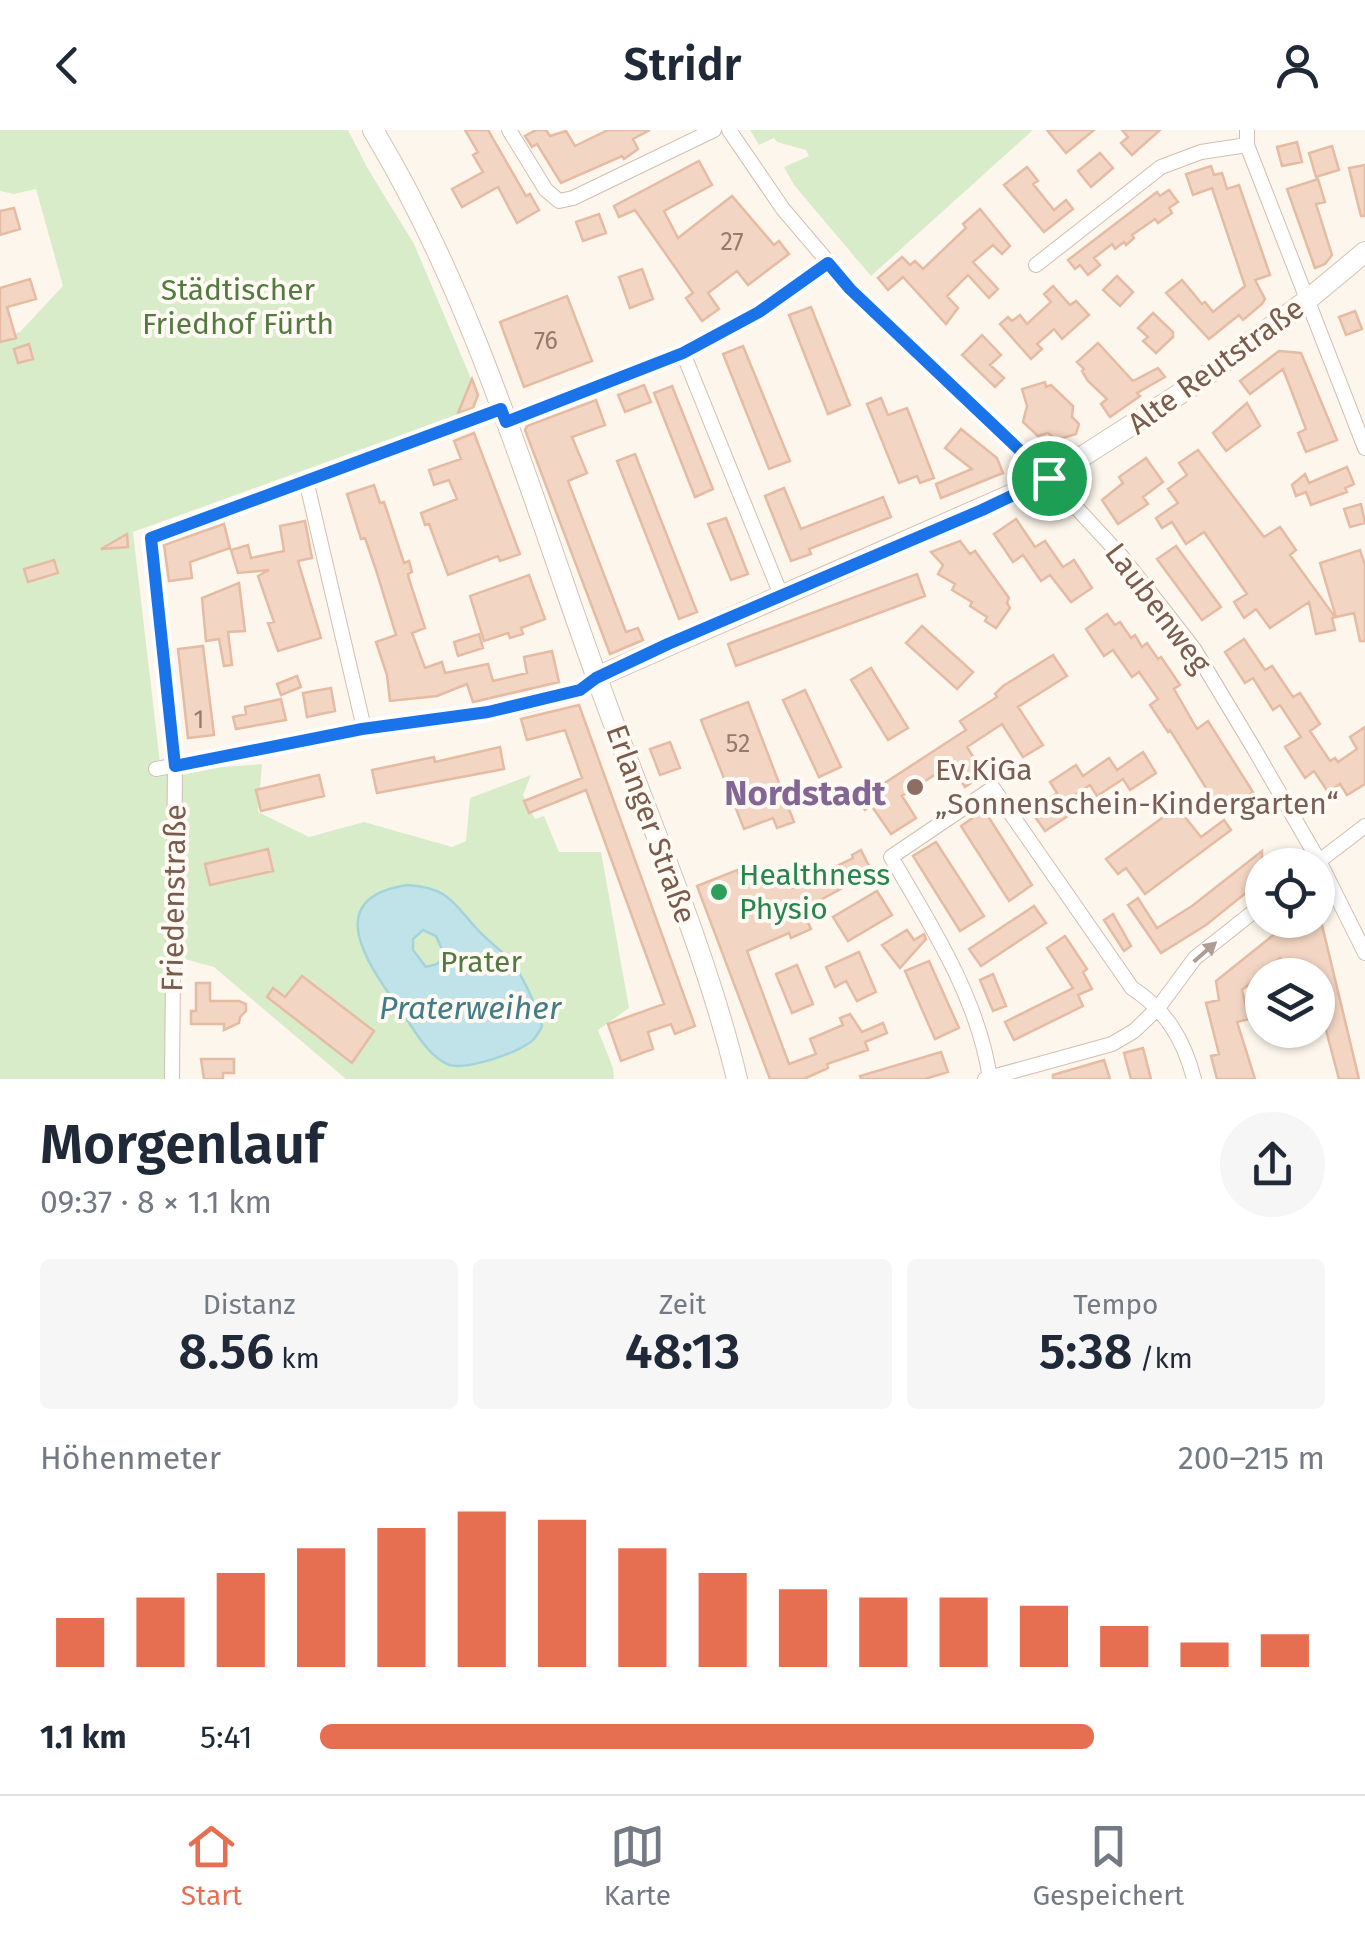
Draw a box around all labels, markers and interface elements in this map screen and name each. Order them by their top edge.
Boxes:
icon: back [40,38,95,93]
text: Stridr [624,38,741,92]
icon: person [1270,38,1325,93]
house number: 27 [720,227,744,257]
park label: Städtischer Friedhof Fürth [142,272,334,342]
street label: Alte Reutstraße [1121,290,1311,442]
house number: 76 [534,326,558,356]
pin [1007,436,1092,521]
icon: arrive [1022,451,1077,506]
street label: Laubenweg [1097,536,1219,680]
house number: 1 [194,705,204,735]
street label: Erlanger Straße [598,720,704,928]
house number: 52 [726,729,750,759]
place label: Ev.KiGa „Sonnenschein-Kindergarten“ [935,752,1339,822]
district label: Nordstadt [724,772,886,814]
marker: Ev.KiGa „Sonnenschein-Kindergarten“ [904,776,926,798]
street label: Friedenstraße [154,804,194,992]
map controls [1245,848,1335,1048]
button: locate [1245,848,1335,938]
place label: Healthness Physio [739,857,890,927]
marker: Healthness Physio [708,881,730,903]
one-way arrow [1192,941,1217,963]
park label: Prater [440,944,522,980]
button: layers [1245,958,1335,1048]
water label: Praterweiher [379,989,563,1027]
text: Morgenlauf [40,1112,324,1178]
button: share [1220,1112,1325,1217]
text: 09:37 · 8 × 1.1 km [40,1183,272,1221]
text: Distanz [203,1288,296,1321]
text: Zeit [659,1288,706,1321]
text: Tempo [1073,1288,1158,1321]
text: 8.56 [179,1321,274,1381]
text: 48:13 [625,1321,740,1381]
text: 5:38 [1039,1321,1132,1381]
text: km [274,1342,320,1375]
text: /km [1132,1342,1193,1375]
text: Höhenmeter [40,1439,221,1477]
text: 200–215 m [1178,1439,1325,1477]
text: 1.1 km [40,1718,126,1756]
text: 5:41 [200,1718,253,1756]
tab: Start [181,1819,242,1912]
tab: Karte [604,1819,671,1912]
tab: Gespeichert [1032,1819,1184,1912]

